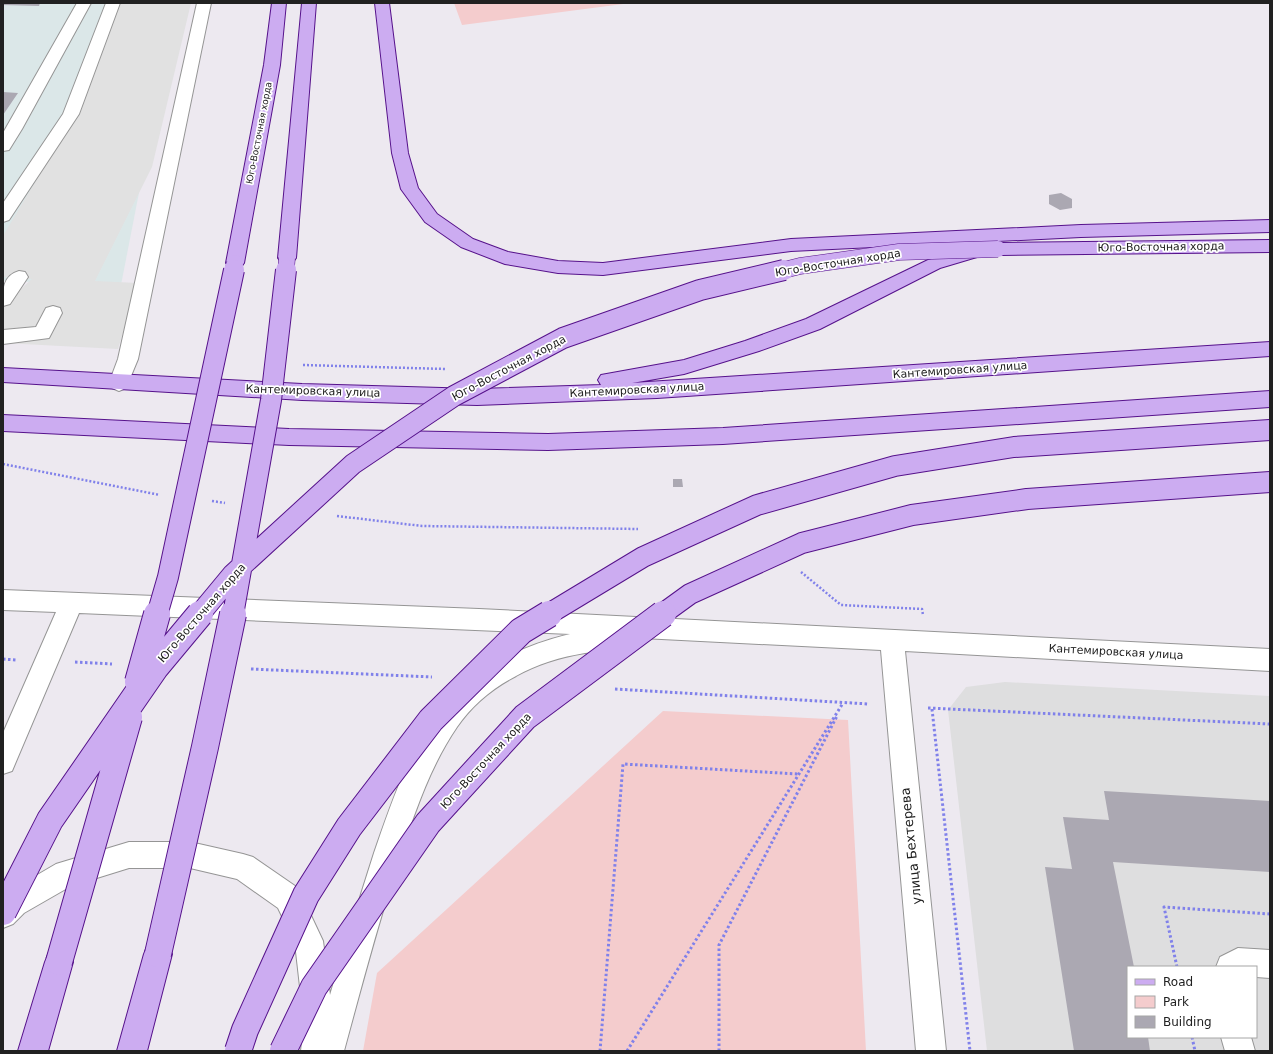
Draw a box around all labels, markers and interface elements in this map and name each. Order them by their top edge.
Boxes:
street label: Юго-Восточная хорда [244,81,274,185]
street label: Юго-Восточная хорда [1097,239,1225,255]
street label: Юго-Восточная хорда [774,247,902,279]
street label: Юго-Восточная хорда [450,332,568,404]
street label: Кантемировская улица [892,359,1028,381]
street label: Кантемировская улица [569,380,705,400]
street label: Кантемировская улица [245,382,381,400]
street label: Юго-Восточная хорда [155,561,249,665]
street label: Кантемировская улица [1048,642,1184,662]
street label: Юго-Восточная хорда [438,710,534,812]
street label: улица Бехтерева [897,787,925,905]
legend [1127,966,1257,1038]
text: Road [1163,975,1193,989]
text: Park [1163,995,1189,1009]
text: Building [1163,1015,1212,1029]

